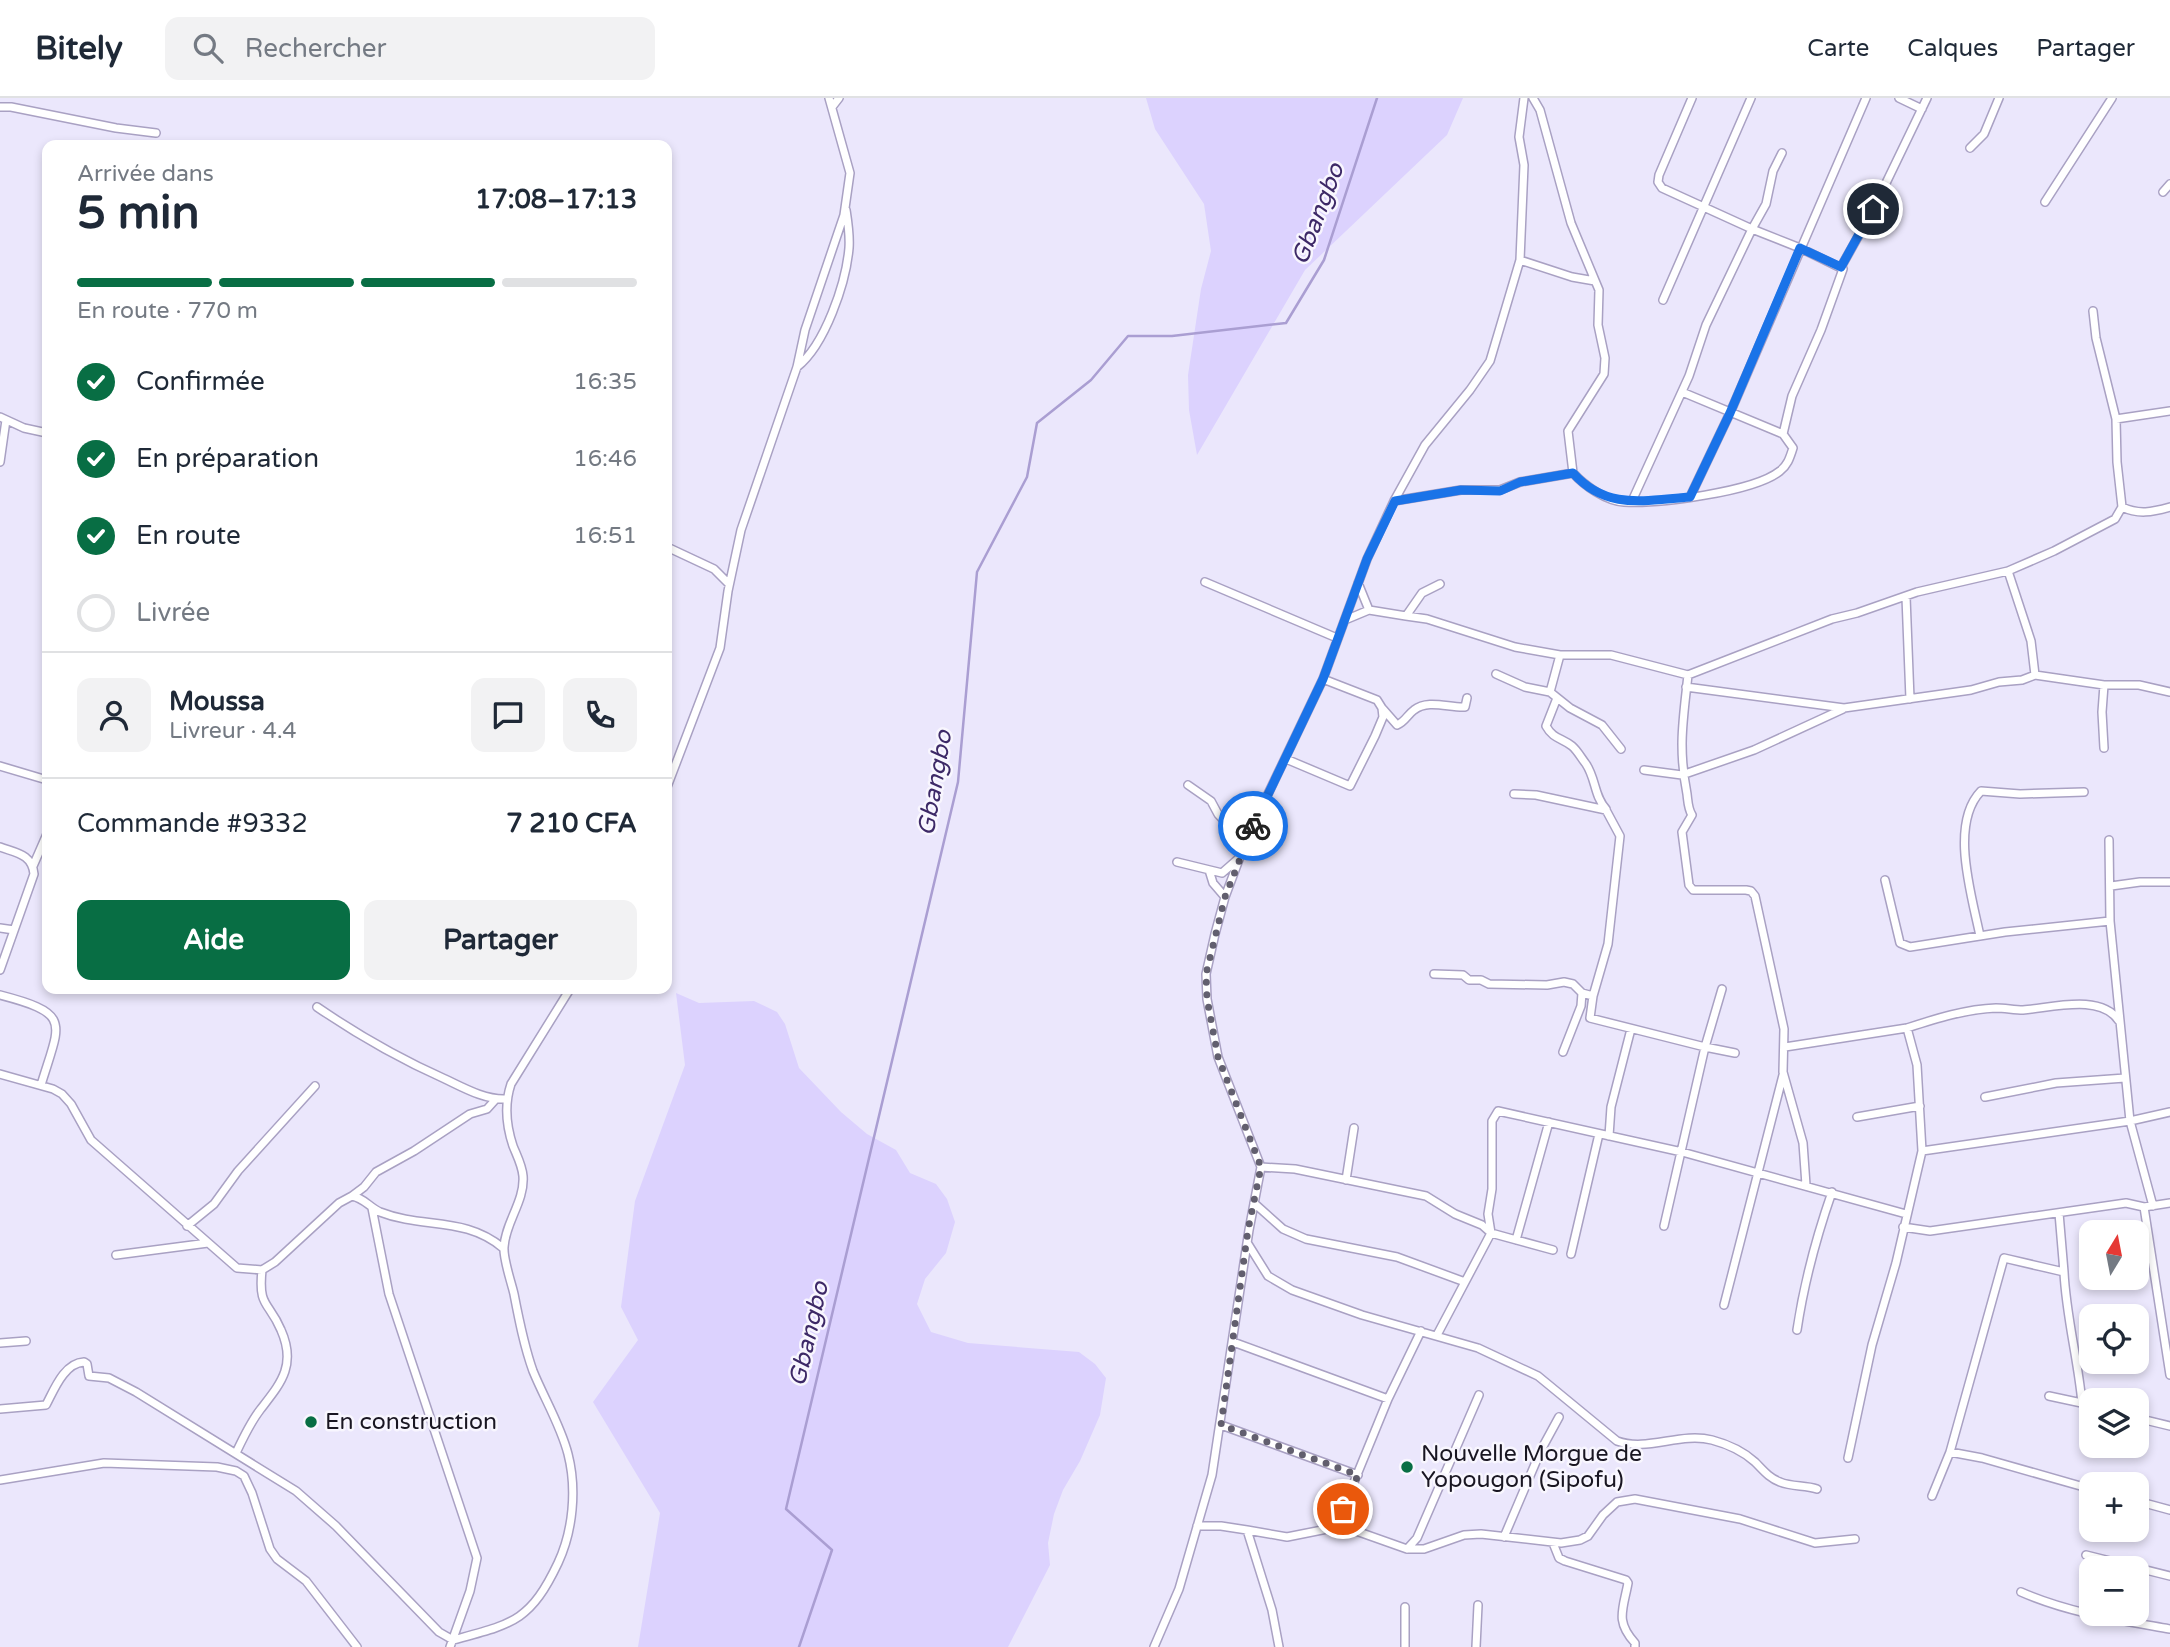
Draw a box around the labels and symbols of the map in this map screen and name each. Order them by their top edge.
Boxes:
water label: Gbangbo [1285,158,1351,269]
pin [1843,179,1903,239]
water label: Gbangbo [911,727,959,838]
courier [1218,791,1288,861]
north arrow [2079,1220,2149,1290]
water label: Gbangbo [783,1278,835,1389]
place label: En construction [325,1408,497,1436]
marker: En construction [303,1414,319,1430]
place label: Nouvelle Morgue de Yopougon (Sipofu) [1421,1440,1642,1494]
marker: Nouvelle Morgue de Yopougon (Sipofu) [1399,1459,1415,1475]
pin [1313,1479,1373,1539]

